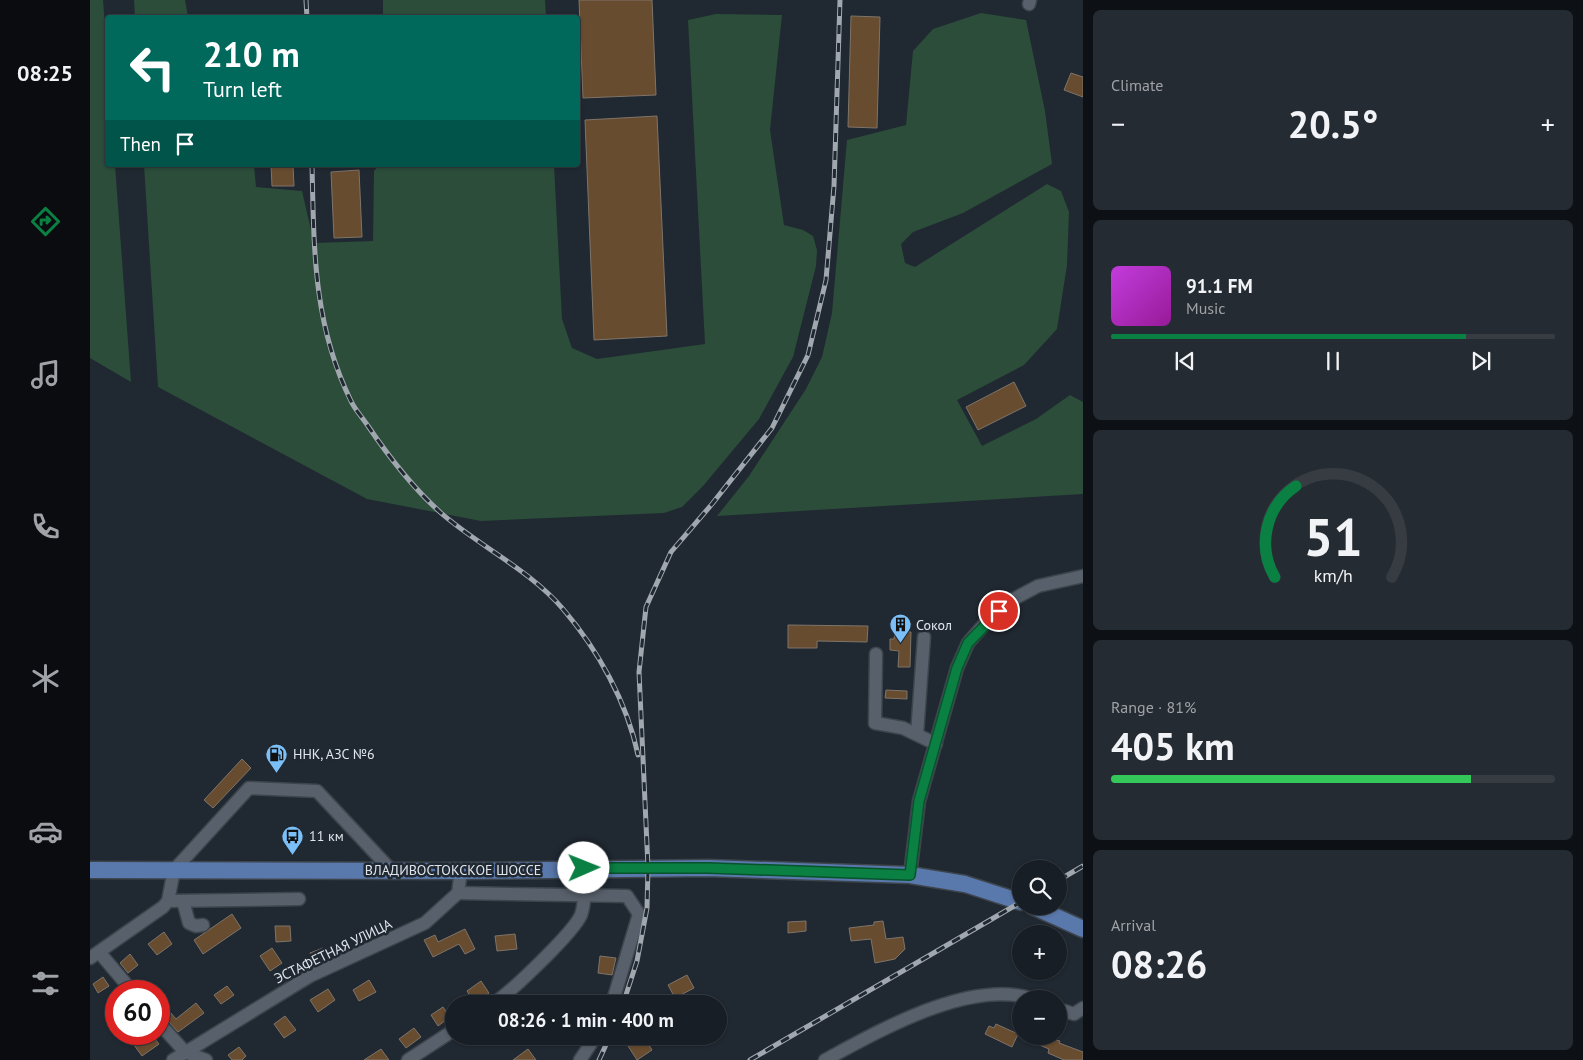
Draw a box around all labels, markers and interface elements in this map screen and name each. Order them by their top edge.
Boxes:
text: 210 m [203,31,300,77]
icon: left [120,35,185,100]
text: 08:25 [17,59,73,87]
text: Turn left [203,75,282,103]
text: Climate [1111,75,1163,95]
text: 20.5° [1288,99,1378,148]
text: − [1111,105,1125,142]
text: + [1541,105,1555,142]
icon: arrive [171,130,199,158]
text: Then [120,132,161,156]
icon: directions [28,204,63,239]
text: 91.1 FM [1186,274,1253,298]
text: Music [1186,298,1226,318]
icon: previous [1171,347,1199,375]
icon: pause [1319,347,1347,375]
icon: next [1467,347,1495,375]
icon: music [28,357,63,392]
text: 51 [1304,503,1362,570]
icon: phone [28,509,63,544]
text: km/h [1313,564,1353,587]
pin [978,590,1020,632]
icon: arrive [985,597,1013,625]
building icon: Сокол [888,613,912,644]
place label: Сокол [916,616,952,634]
icon: climate [28,661,63,696]
text: Range · 81% [1111,697,1196,717]
text: 405 km [1111,721,1235,770]
fuel station icon: ННК, АЗС №6 [265,742,289,773]
place label: ННК, АЗС №6 [293,745,375,763]
icon: car [28,814,63,849]
bus stop icon: 11 км [281,824,305,855]
place label: 11 км [309,827,344,845]
position arrow [557,841,609,893]
map controls [1012,860,1067,1045]
button: search [1012,860,1067,915]
street label: ВЛАДИВОСТОКСКОЕ ШОССЕ [365,861,541,879]
street label: ЭСТАФЕТНАЯ УЛИЦА [271,914,396,987]
text: Arrival [1111,915,1156,935]
button: + [1012,925,1067,980]
text: 08:26 [1111,939,1207,988]
icon: filters [28,966,63,1001]
speed limit sign: 60 [105,980,170,1045]
button: − [1012,990,1067,1045]
text: 08:26 · 1 min · 400 m [498,1008,674,1032]

